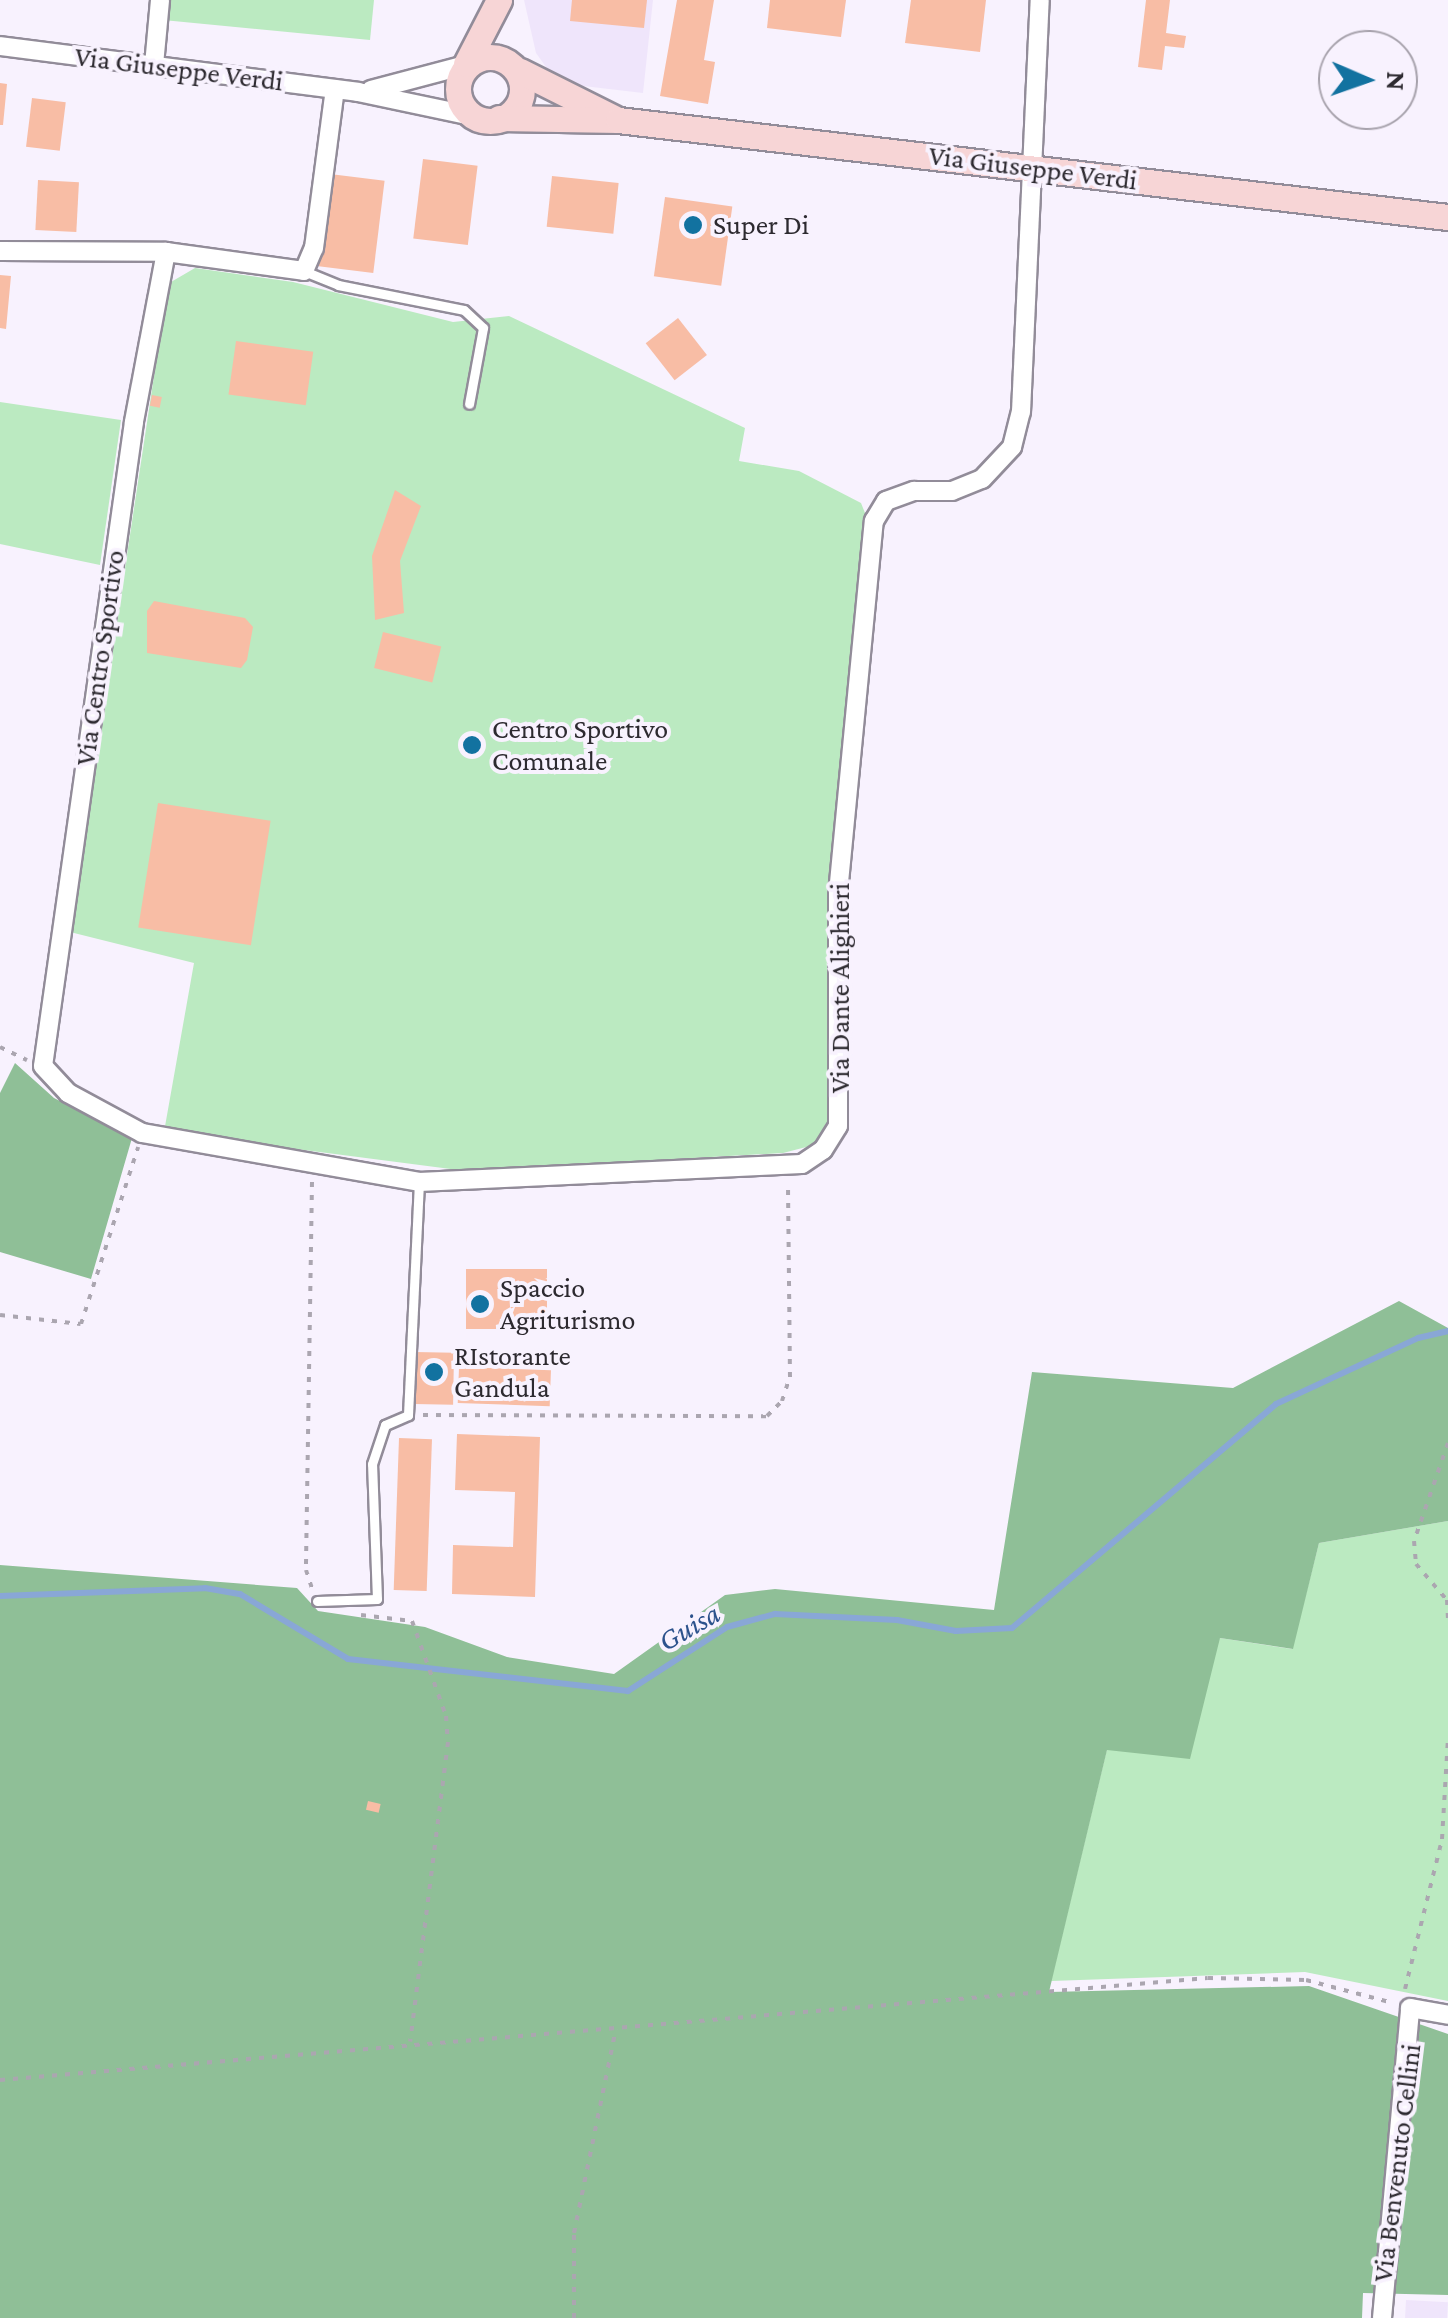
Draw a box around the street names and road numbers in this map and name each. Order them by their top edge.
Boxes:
street label: Via Giuseppe Verdi [73,40,285,98]
street label: Via Giuseppe Verdi [927,139,1139,197]
street label: Via Centro Sportivo [68,548,132,768]
street label: Via Dante Alighieri [823,883,857,1093]
street label: Via Benvenuto Cellini [1366,2042,1428,2284]

